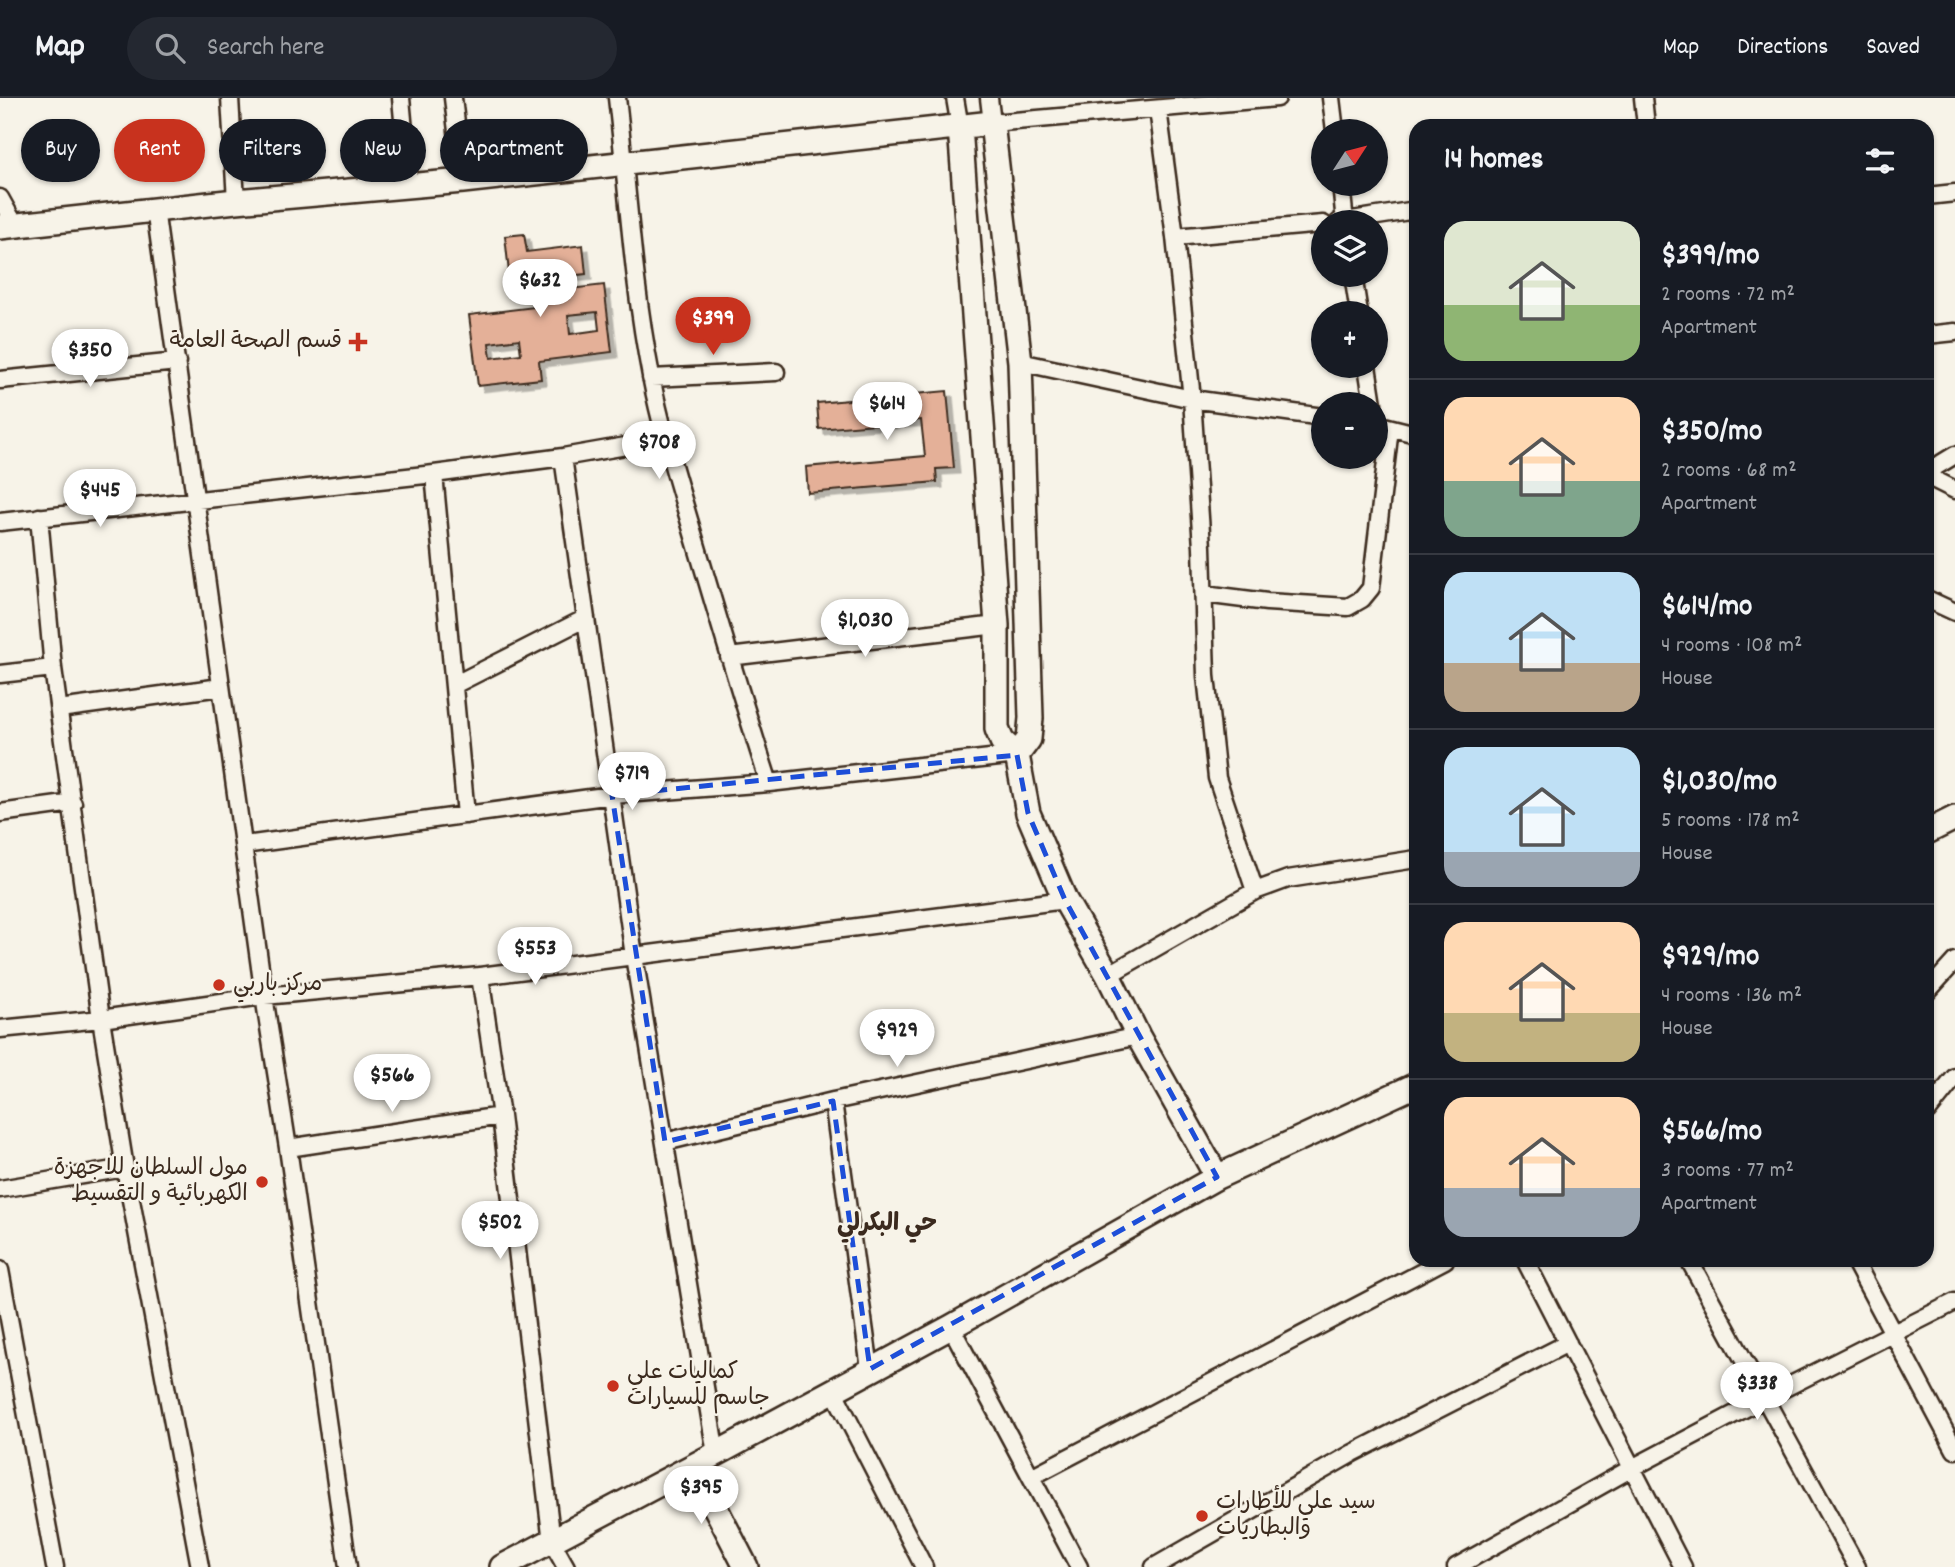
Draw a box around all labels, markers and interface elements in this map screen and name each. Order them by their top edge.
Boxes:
search box [127,17,617,80]
text: Map [35,25,85,72]
icon: search [151,29,189,67]
text: Search here [207,30,325,67]
text: Map [1663,31,1699,65]
text: Directions [1737,31,1828,65]
text: Saved [1866,31,1920,65]
chip: Buy [21,119,100,182]
chip: Rent [114,119,205,182]
chip: Filters [219,119,326,182]
chip: New [340,119,426,182]
chip: Apartment [440,119,588,182]
north arrow [1311,119,1388,196]
map controls [1311,119,1388,469]
text: 14 homes [1444,140,1543,183]
icon: filters [1861,142,1899,180]
button: layers [1311,210,1388,287]
text: $399/mo [1661,236,1760,279]
icon: home [1500,249,1584,333]
pin: $632 [499,260,581,319]
text: $632 [518,265,562,298]
text: 2 rooms · 72 m² [1661,279,1795,312]
pin: $399 [672,298,754,357]
button: + [1311,301,1388,378]
text: $399 [692,303,734,336]
text: Apartment [1661,312,1757,345]
place label: قسم الصحة العامة [170,326,342,359]
pin: $350 [49,330,131,389]
marker: قسم الصحة العامة [348,332,368,352]
text: $350 [67,335,113,368]
pin: $614 [846,382,928,442]
text: $614 [868,388,906,421]
button: − [1311,392,1388,469]
text: $350/mo [1661,412,1762,455]
pin: $708 [618,422,700,481]
icon: home [1500,425,1584,509]
text: $708 [638,427,680,460]
text: 2 rooms · 68 m² [1661,455,1797,488]
pin: $445 [59,470,141,529]
text: $445 [79,475,121,508]
text: Apartment [1661,488,1757,521]
text: $614/mo [1661,587,1752,630]
pin: $1,030 [808,600,922,659]
icon: home [1500,600,1584,684]
text: $1,030 [837,605,893,638]
text: 4 rooms · 108 m² [1661,630,1802,663]
text: House [1661,663,1713,696]
pin: $719 [591,752,673,812]
text: $719 [614,758,650,791]
text: $1,030/mo [1661,762,1777,805]
icon: home [1500,775,1584,859]
text: 5 rooms · 178 m² [1661,805,1800,838]
text: House [1661,838,1713,871]
pin: $553 [494,928,576,987]
text: $553 [513,933,557,966]
text: $929/mo [1661,937,1759,980]
icon: home [1500,950,1584,1034]
place label: مركز باربي [233,969,322,1003]
marker: مركز باربي [211,977,227,993]
text: 4 rooms · 136 m² [1661,980,1802,1013]
pin: $929 [856,1010,938,1069]
text: House [1661,1013,1713,1046]
text: $929 [876,1015,918,1048]
pin: $566 [351,1054,433,1114]
text: $566 [370,1060,414,1093]
text: $566/mo [1661,1112,1762,1155]
icon: home [1500,1125,1584,1209]
place label: مول السلطان للاجهزة الكهربائية و التقسيط [54,1153,248,1212]
text: 3 rooms · 77 m² [1661,1155,1794,1188]
marker: مول السلطان للاجهزة الكهربائية و التقسيط [254,1174,270,1190]
text: Apartment [1661,1188,1757,1221]
pin: $502 [459,1202,541,1261]
text: $502 [478,1207,522,1240]
district label: حي البكرلي [837,1208,937,1243]
place label: كماليات علي جاسم للسيارات [627,1357,770,1416]
pin: $338 [1716,1362,1798,1422]
text: $338 [1736,1368,1778,1401]
marker: كماليات علي جاسم للسيارات [605,1378,621,1394]
pin: $395 [660,1466,742,1526]
text: $395 [679,1472,723,1505]
place label: سيد علي للأطارات والبطاريات [1216,1484,1376,1546]
marker: سيد علي للأطارات والبطاريات [1194,1508,1210,1524]

